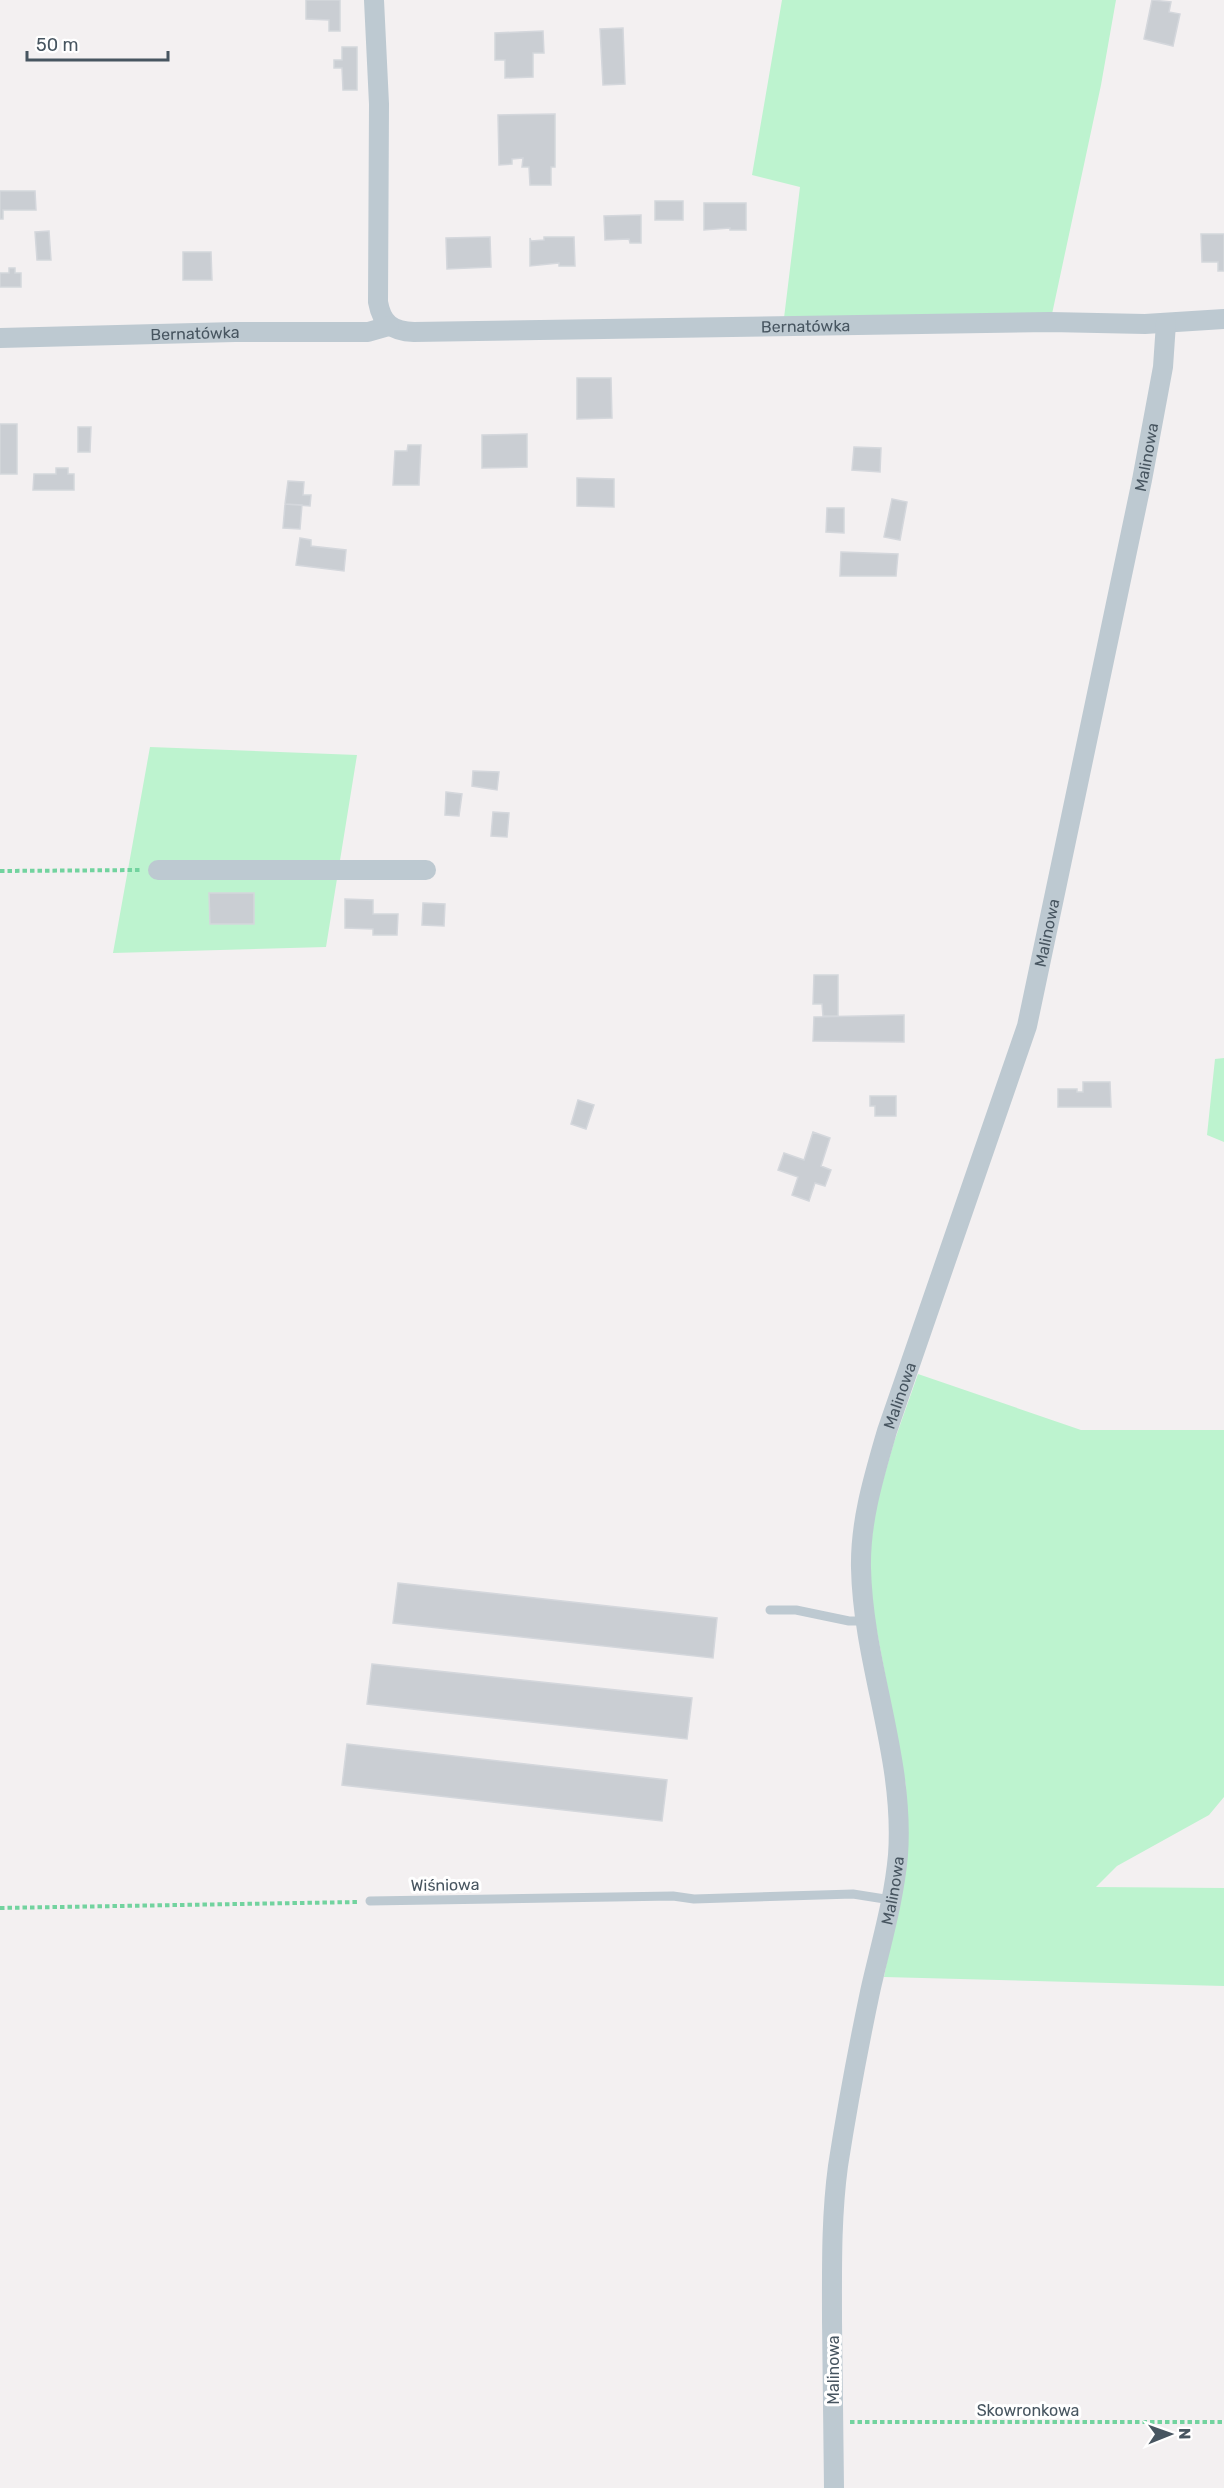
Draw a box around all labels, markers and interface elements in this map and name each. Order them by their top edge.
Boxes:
scale bar [27,24,168,62]
text: 50 m [36,34,79,56]
street label: Bernatówka [761,316,850,336]
street label: Bernatówka [150,323,240,344]
street label: Malinowa [1130,421,1162,493]
street label: Malinowa [1030,897,1063,969]
street label: Malinowa [879,1359,920,1431]
street label: Malinowa [877,1855,907,1927]
street label: Wiśniowa [410,1875,480,1895]
street label: Malinowa [824,2335,843,2405]
street label: Skowronkowa [977,2401,1079,2420]
north arrow [1140,2404,1200,2464]
text: N [1175,2428,1194,2440]

